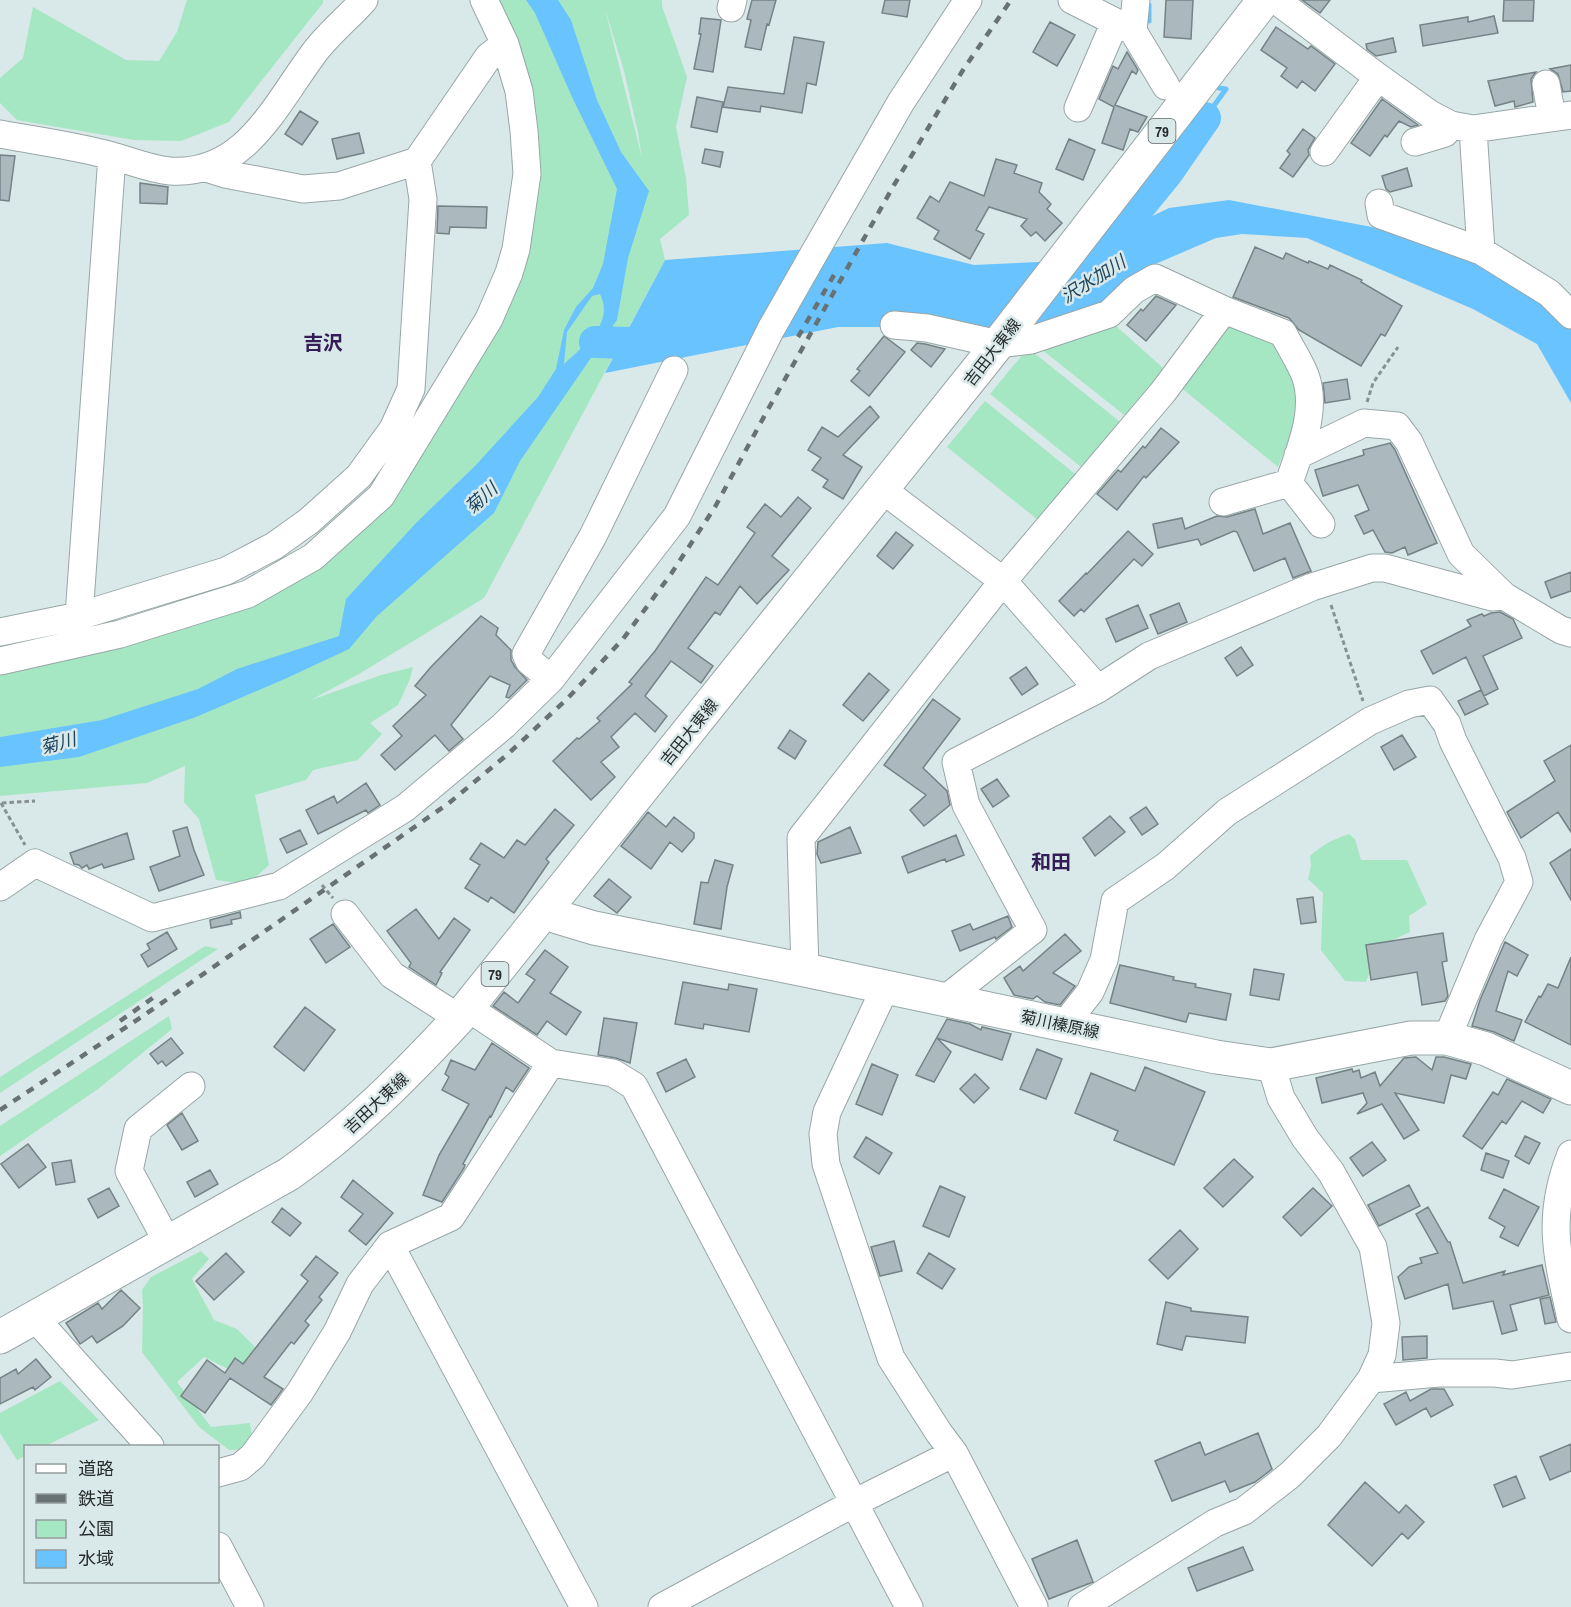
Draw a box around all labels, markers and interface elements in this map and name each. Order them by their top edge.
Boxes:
road number: 79 [1148,119,1176,143]
water label: 沢水加川 [1056,248,1132,309]
street label: 吉田大東線 [959,314,1025,390]
district label: 吉沢 [303,329,343,356]
water label: 菊川 [459,475,504,519]
street label: 吉田大東線 [655,694,723,770]
water label: 菊川 [37,726,81,760]
district label: 和田 [1031,848,1071,875]
road number: 79 [482,962,508,986]
street label: 菊川榛原線 [1019,1005,1101,1043]
street label: 吉田大東線 [339,1068,413,1138]
legend [24,1445,219,1583]
text: 道路 [78,1456,114,1481]
text: 鉄道 [78,1486,114,1511]
text: 公園 [78,1516,114,1541]
text: 水域 [78,1546,114,1571]

